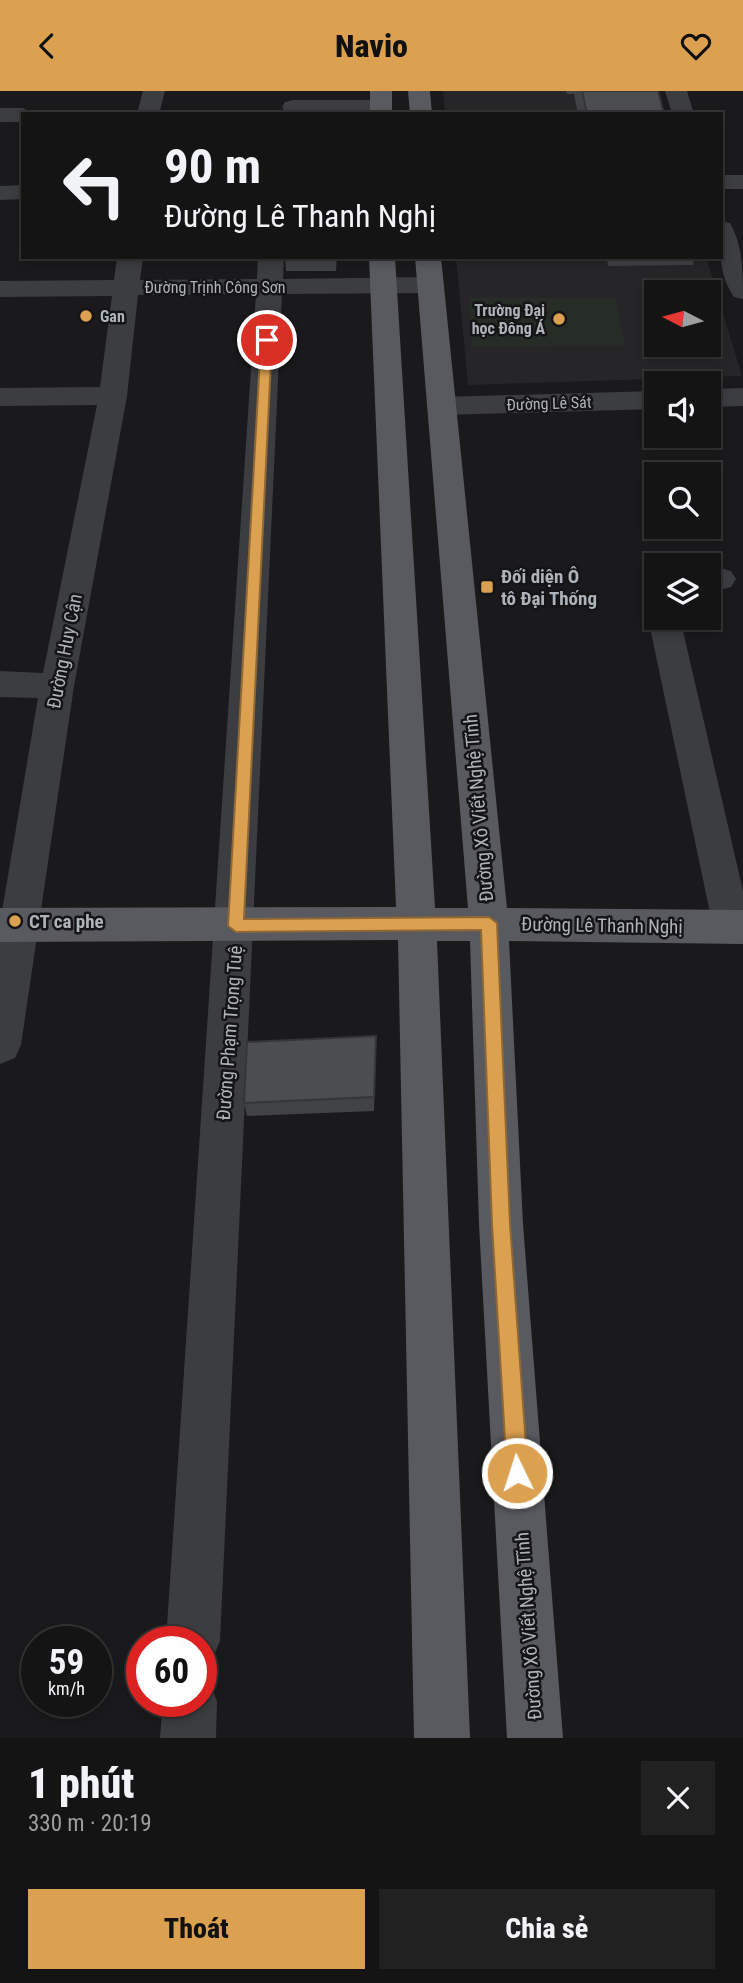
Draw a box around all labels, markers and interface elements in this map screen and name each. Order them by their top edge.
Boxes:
icon: back [28,27,66,65]
text: Navio [335,27,408,65]
icon: heart [677,27,715,65]
text: 90 m [164,138,261,195]
icon: left [49,140,140,231]
text: Đường Lê Thanh Nghị [164,197,436,235]
street label: Đường Trịnh Công Sơn [144,278,286,297]
north arrow [644,280,721,357]
map controls [644,280,721,630]
place label: Trường Đại học Đông Á [472,301,545,338]
place label: Gan [100,307,125,326]
marker: Gan [78,308,94,324]
pin [237,310,297,370]
marker: Trường Đại học Đông Á [551,311,567,327]
icon: arrive [248,321,286,359]
button: sound [644,371,721,448]
street label: Đường Lê Sát [506,393,592,414]
button: search [644,462,721,539]
button: layers [644,553,721,630]
place label: Đối diện Ô tô Đại Thống [501,565,597,610]
marker: Đối diện Ô tô Đại Thống [479,579,495,595]
street label: Đường Huy Cận [42,592,87,710]
street label: Đường Xô Viết Nghệ Tĩnh [459,713,498,903]
place label: CT ca phe [29,910,104,933]
marker: CT ca phe [7,913,23,929]
street label: Đường Lê Thanh Nghị [521,913,683,938]
street label: Đường Phạm Trọng Tuệ [212,945,247,1121]
position arrow [480,1436,554,1510]
street label: Đường Xô Viết Nghệ Tĩnh [510,1531,547,1721]
speed limit sign: 60 [126,1626,217,1717]
text: 59 [49,1642,84,1683]
text: km/h [48,1678,85,1699]
text: 1 phút [28,1759,134,1808]
button: close [641,1761,715,1835]
text: 330 m · 20:19 [28,1810,152,1837]
button: Thoát [28,1889,365,1969]
button: Chia sẻ [379,1889,715,1969]

